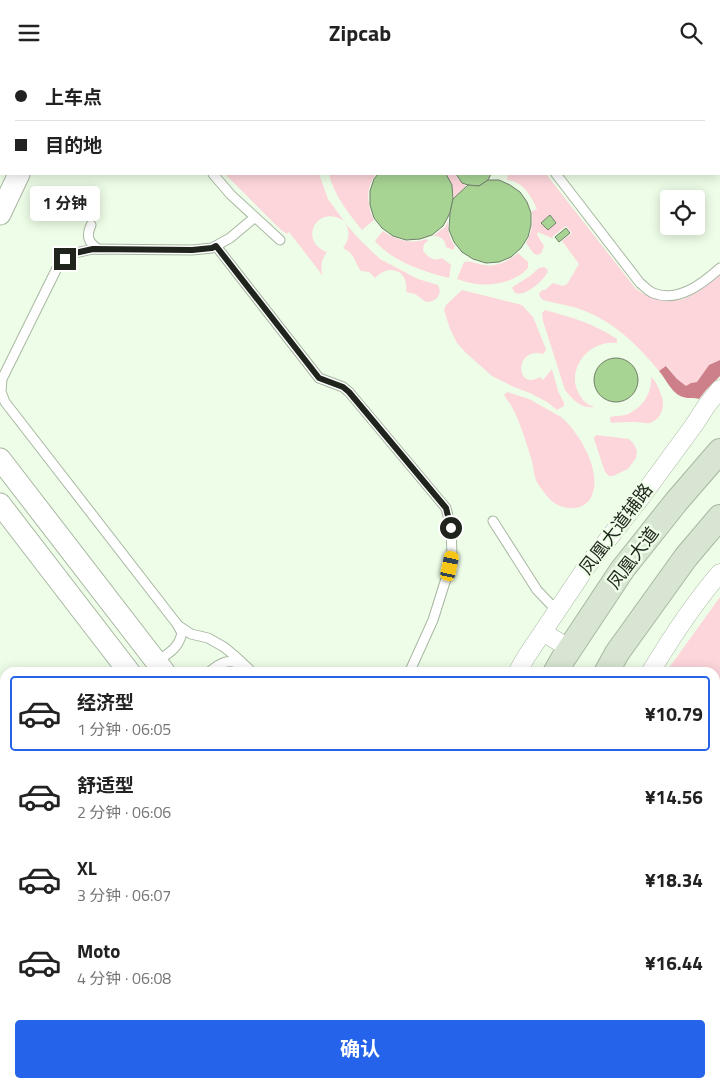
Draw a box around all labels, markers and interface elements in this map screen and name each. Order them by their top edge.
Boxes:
text: Zipcab [329,16,391,50]
icon: menu [15,19,43,47]
icon: search [677,19,705,47]
text: 上车点 [45,82,102,111]
text: 目的地 [45,130,102,159]
callout: 1 分钟 [30,186,100,221]
map controls [660,190,705,235]
button: locate [660,190,705,235]
text: 1 分钟 [43,191,87,215]
route end [54,248,76,270]
street label: 凤凰大道辅路 [575,479,657,579]
route start [440,517,462,539]
street label: 凤凰大道 [603,523,663,593]
car [439,550,460,582]
text: 经济型 [77,687,134,716]
icon: car [17,691,62,736]
text: ¥10.79 [645,699,703,728]
text: 1 分钟 · 06:05 [77,717,171,741]
text: 舒适型 [77,770,134,799]
icon: car [17,774,62,819]
text: ¥14.56 [645,782,703,811]
text: 2 分钟 · 06:06 [77,800,171,824]
text: XL [77,853,97,882]
icon: car [17,857,62,902]
text: ¥18.34 [645,865,703,894]
text: 3 分钟 · 06:07 [77,883,171,907]
text: Moto [77,936,120,965]
icon: car [17,940,62,985]
text: ¥16.44 [645,948,703,977]
text: 4 分钟 · 06:08 [77,966,171,990]
button: 确认 [15,1020,705,1078]

